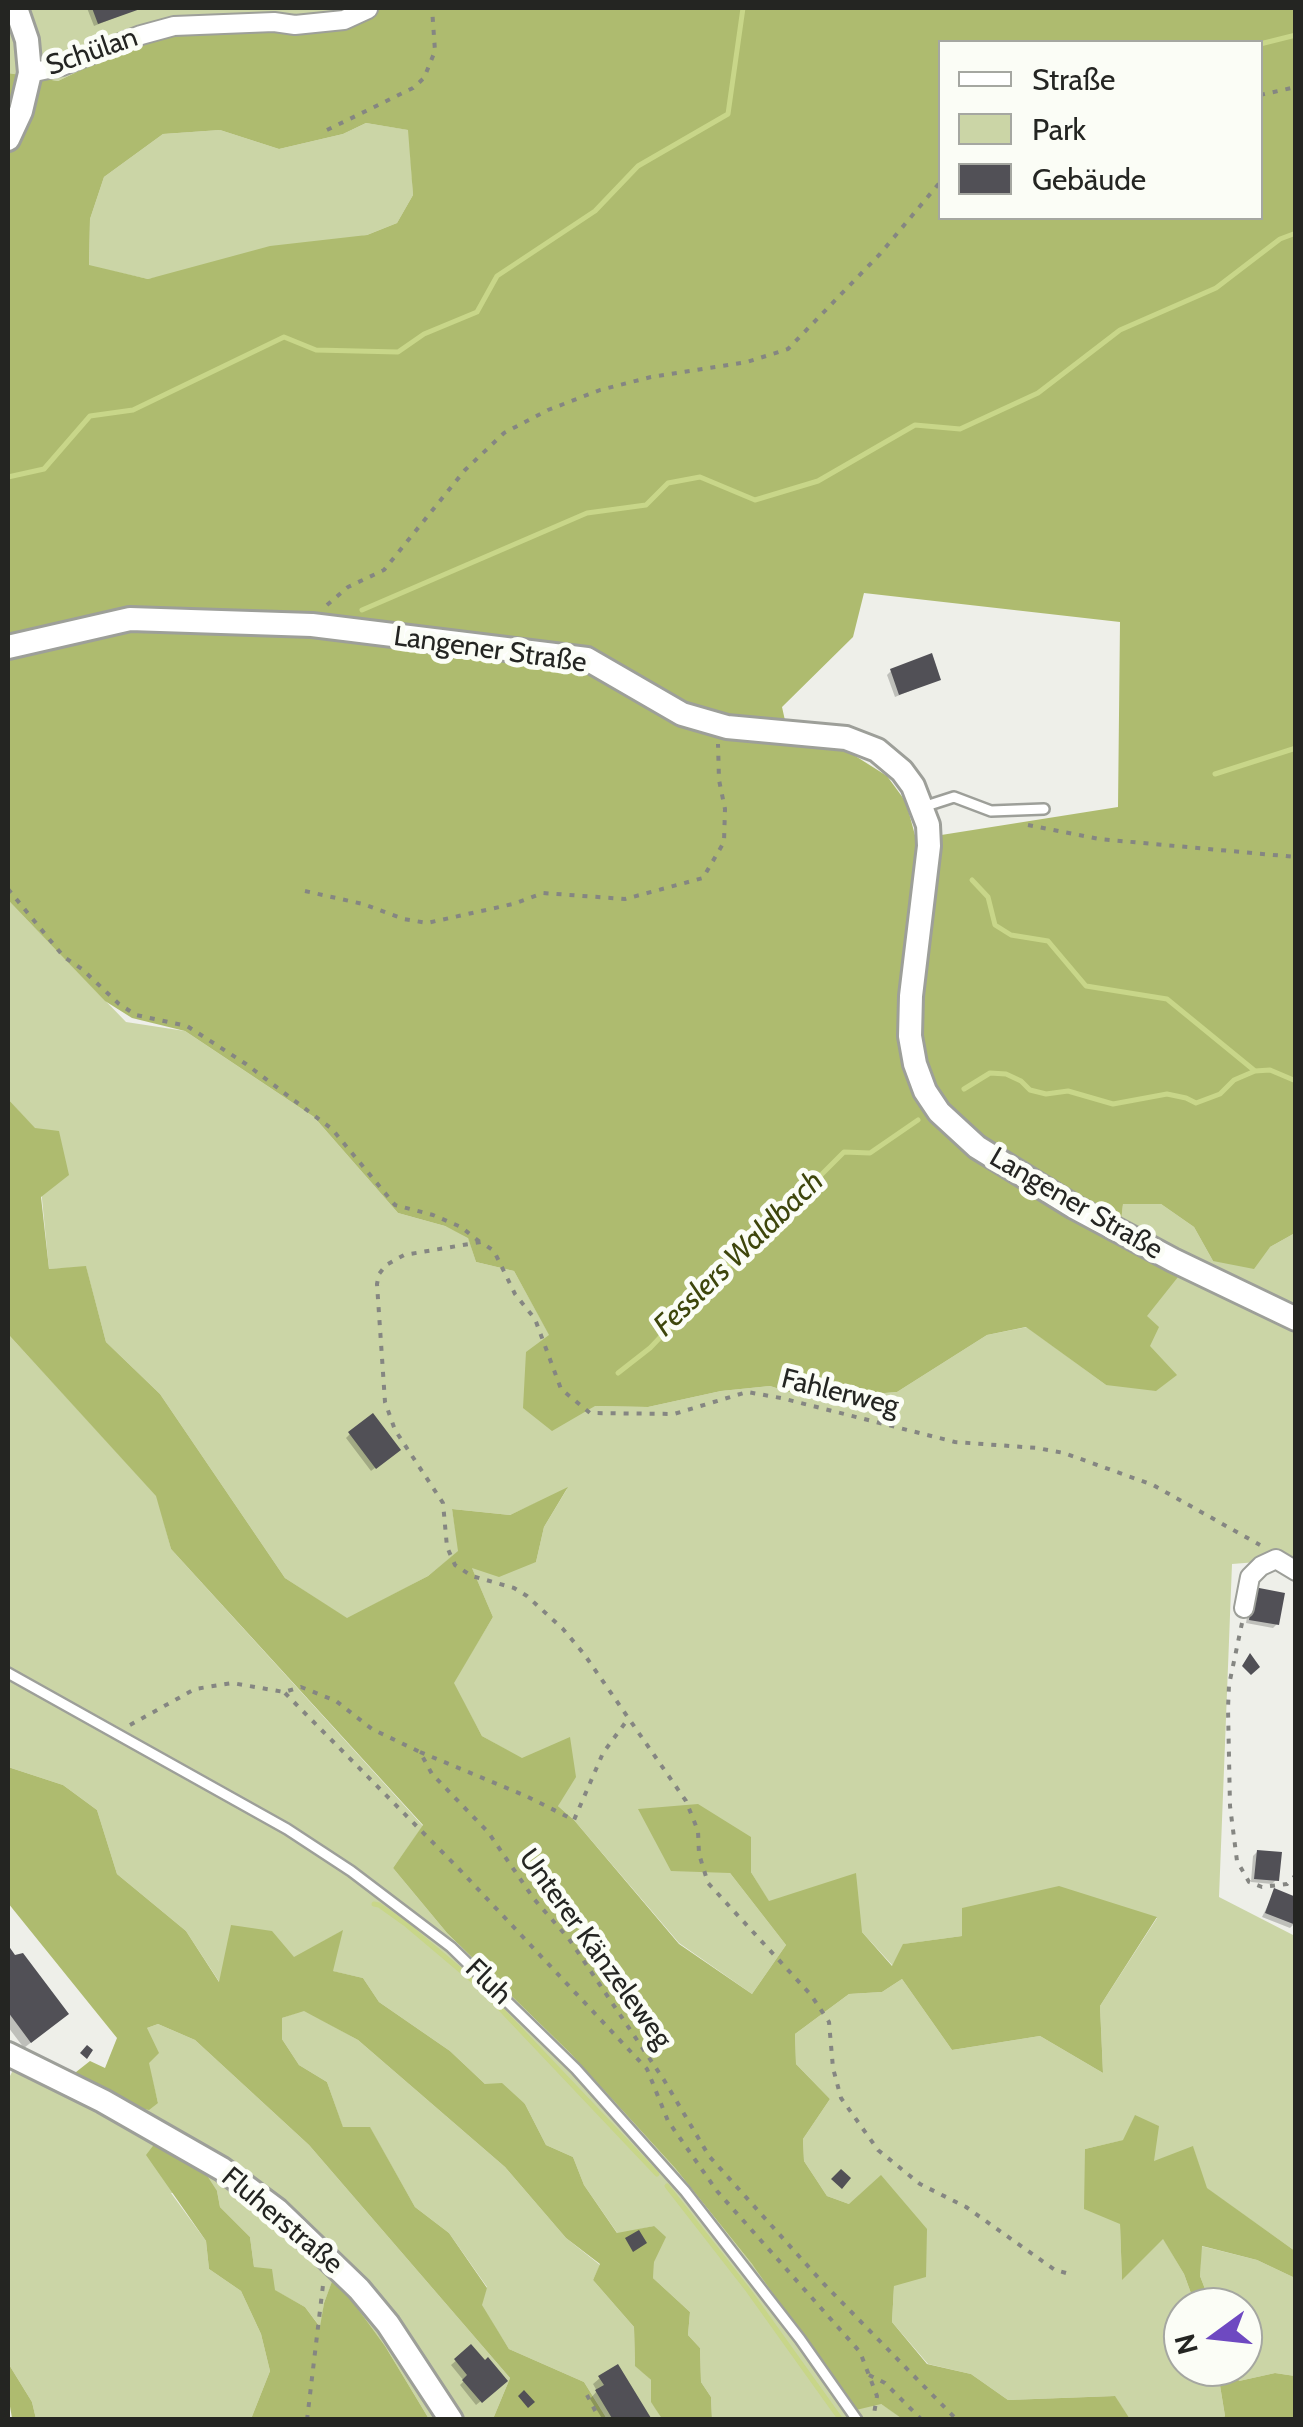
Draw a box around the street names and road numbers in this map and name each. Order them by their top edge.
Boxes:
street label: Schülan [42,21,142,83]
street label: Langener Straße [391,620,589,680]
street label: Langener Straße [983,1141,1169,1267]
street label: Fahlerweg [778,1362,902,1424]
street label: Unterer Känzeleweg [511,1843,679,2055]
street label: Fluh [458,1952,518,2012]
street label: Fluherstraße [215,2161,349,2281]

